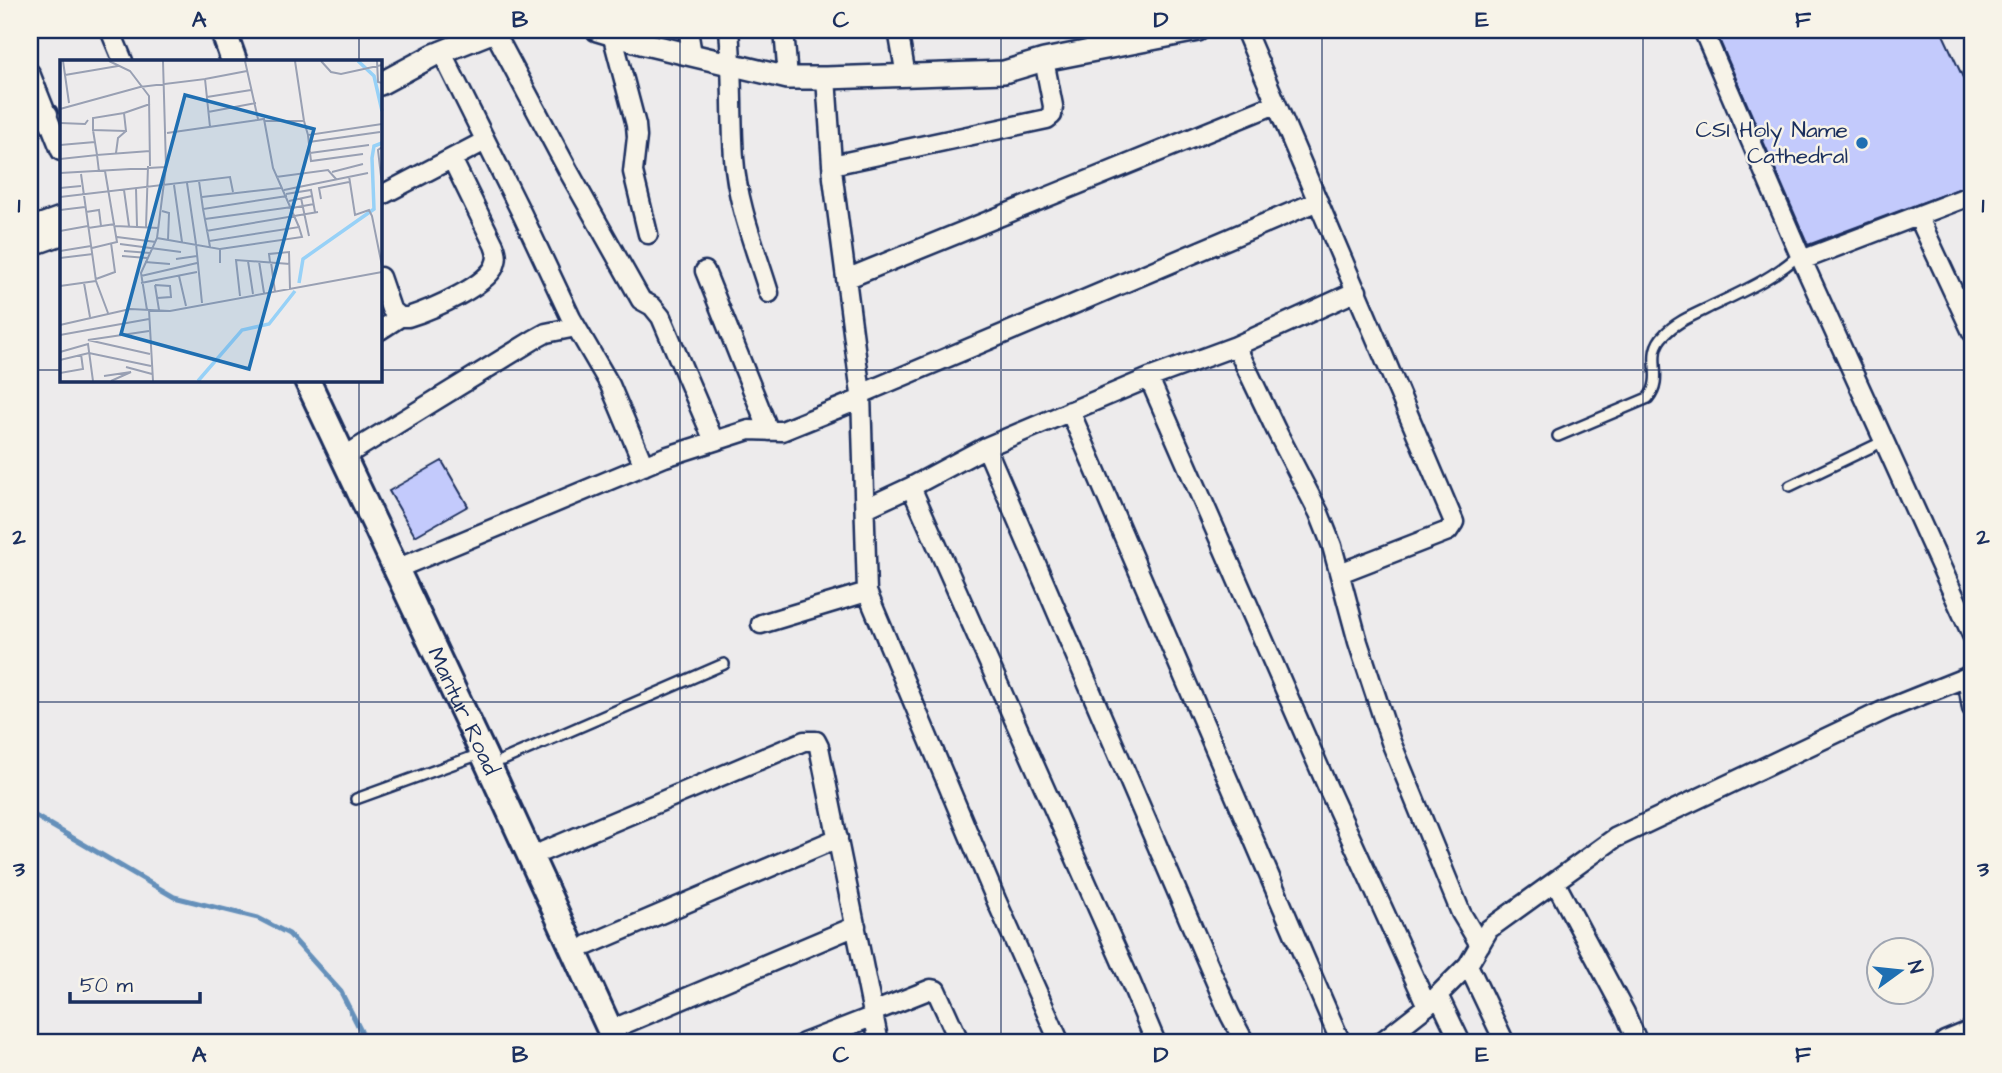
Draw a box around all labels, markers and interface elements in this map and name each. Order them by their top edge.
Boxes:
text: A [192,4,207,36]
text: B [512,4,529,36]
text: C [833,4,850,36]
text: D [1154,4,1169,36]
text: E [1475,4,1489,36]
text: F [1795,4,1812,36]
inset map [60,60,382,382]
place label: CSI Holy Name Cathedral [1695,114,1848,172]
marker: CSI Holy Name Cathedral [1854,135,1870,151]
text: 1 [18,189,21,221]
text: 1 [1982,189,1985,221]
text: 2 [11,521,26,553]
text: 2 [1975,521,1990,553]
street label: Mantur Road [419,642,507,780]
text: 3 [12,853,25,885]
text: 3 [1976,853,1989,885]
north arrow [1866,936,1936,1006]
text: N [1900,958,1930,976]
scale bar [70,961,200,1005]
text: 50 m [80,971,134,1000]
text: A [192,1039,207,1071]
text: B [512,1039,529,1071]
text: C [833,1039,850,1071]
text: D [1154,1039,1169,1071]
text: E [1475,1039,1489,1071]
text: F [1795,1039,1812,1071]

